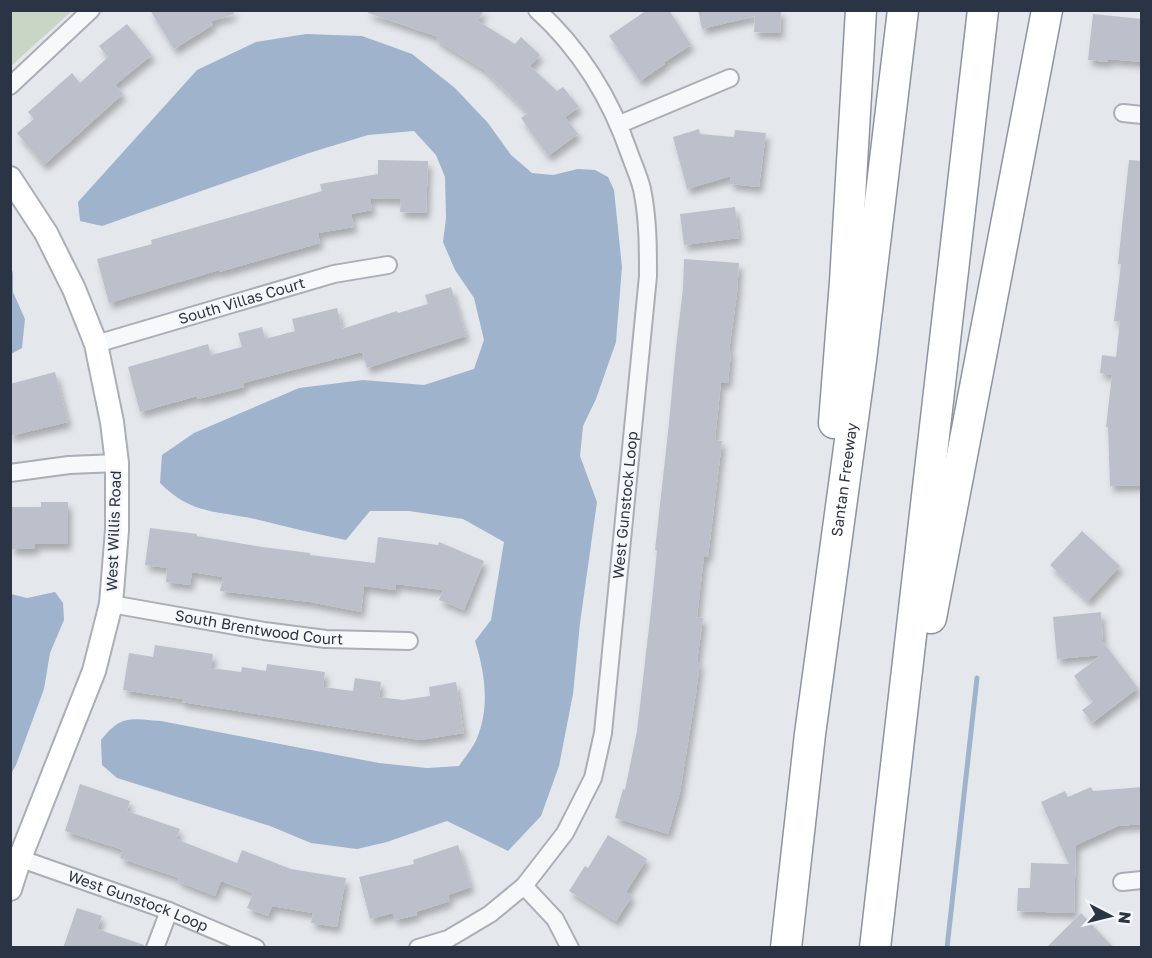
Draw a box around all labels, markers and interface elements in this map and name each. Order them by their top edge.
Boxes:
street label: South Villas Court [176,273,307,327]
street label: Santan Freeway [827,421,860,538]
street label: West Gunstock Loop [608,430,641,580]
street label: West Willis Road [102,470,124,592]
street label: South Brentwood Court [174,605,343,647]
street label: West Gunstock Loop [66,866,211,935]
north arrow [1080,886,1140,946]
text: N [1114,911,1136,925]

